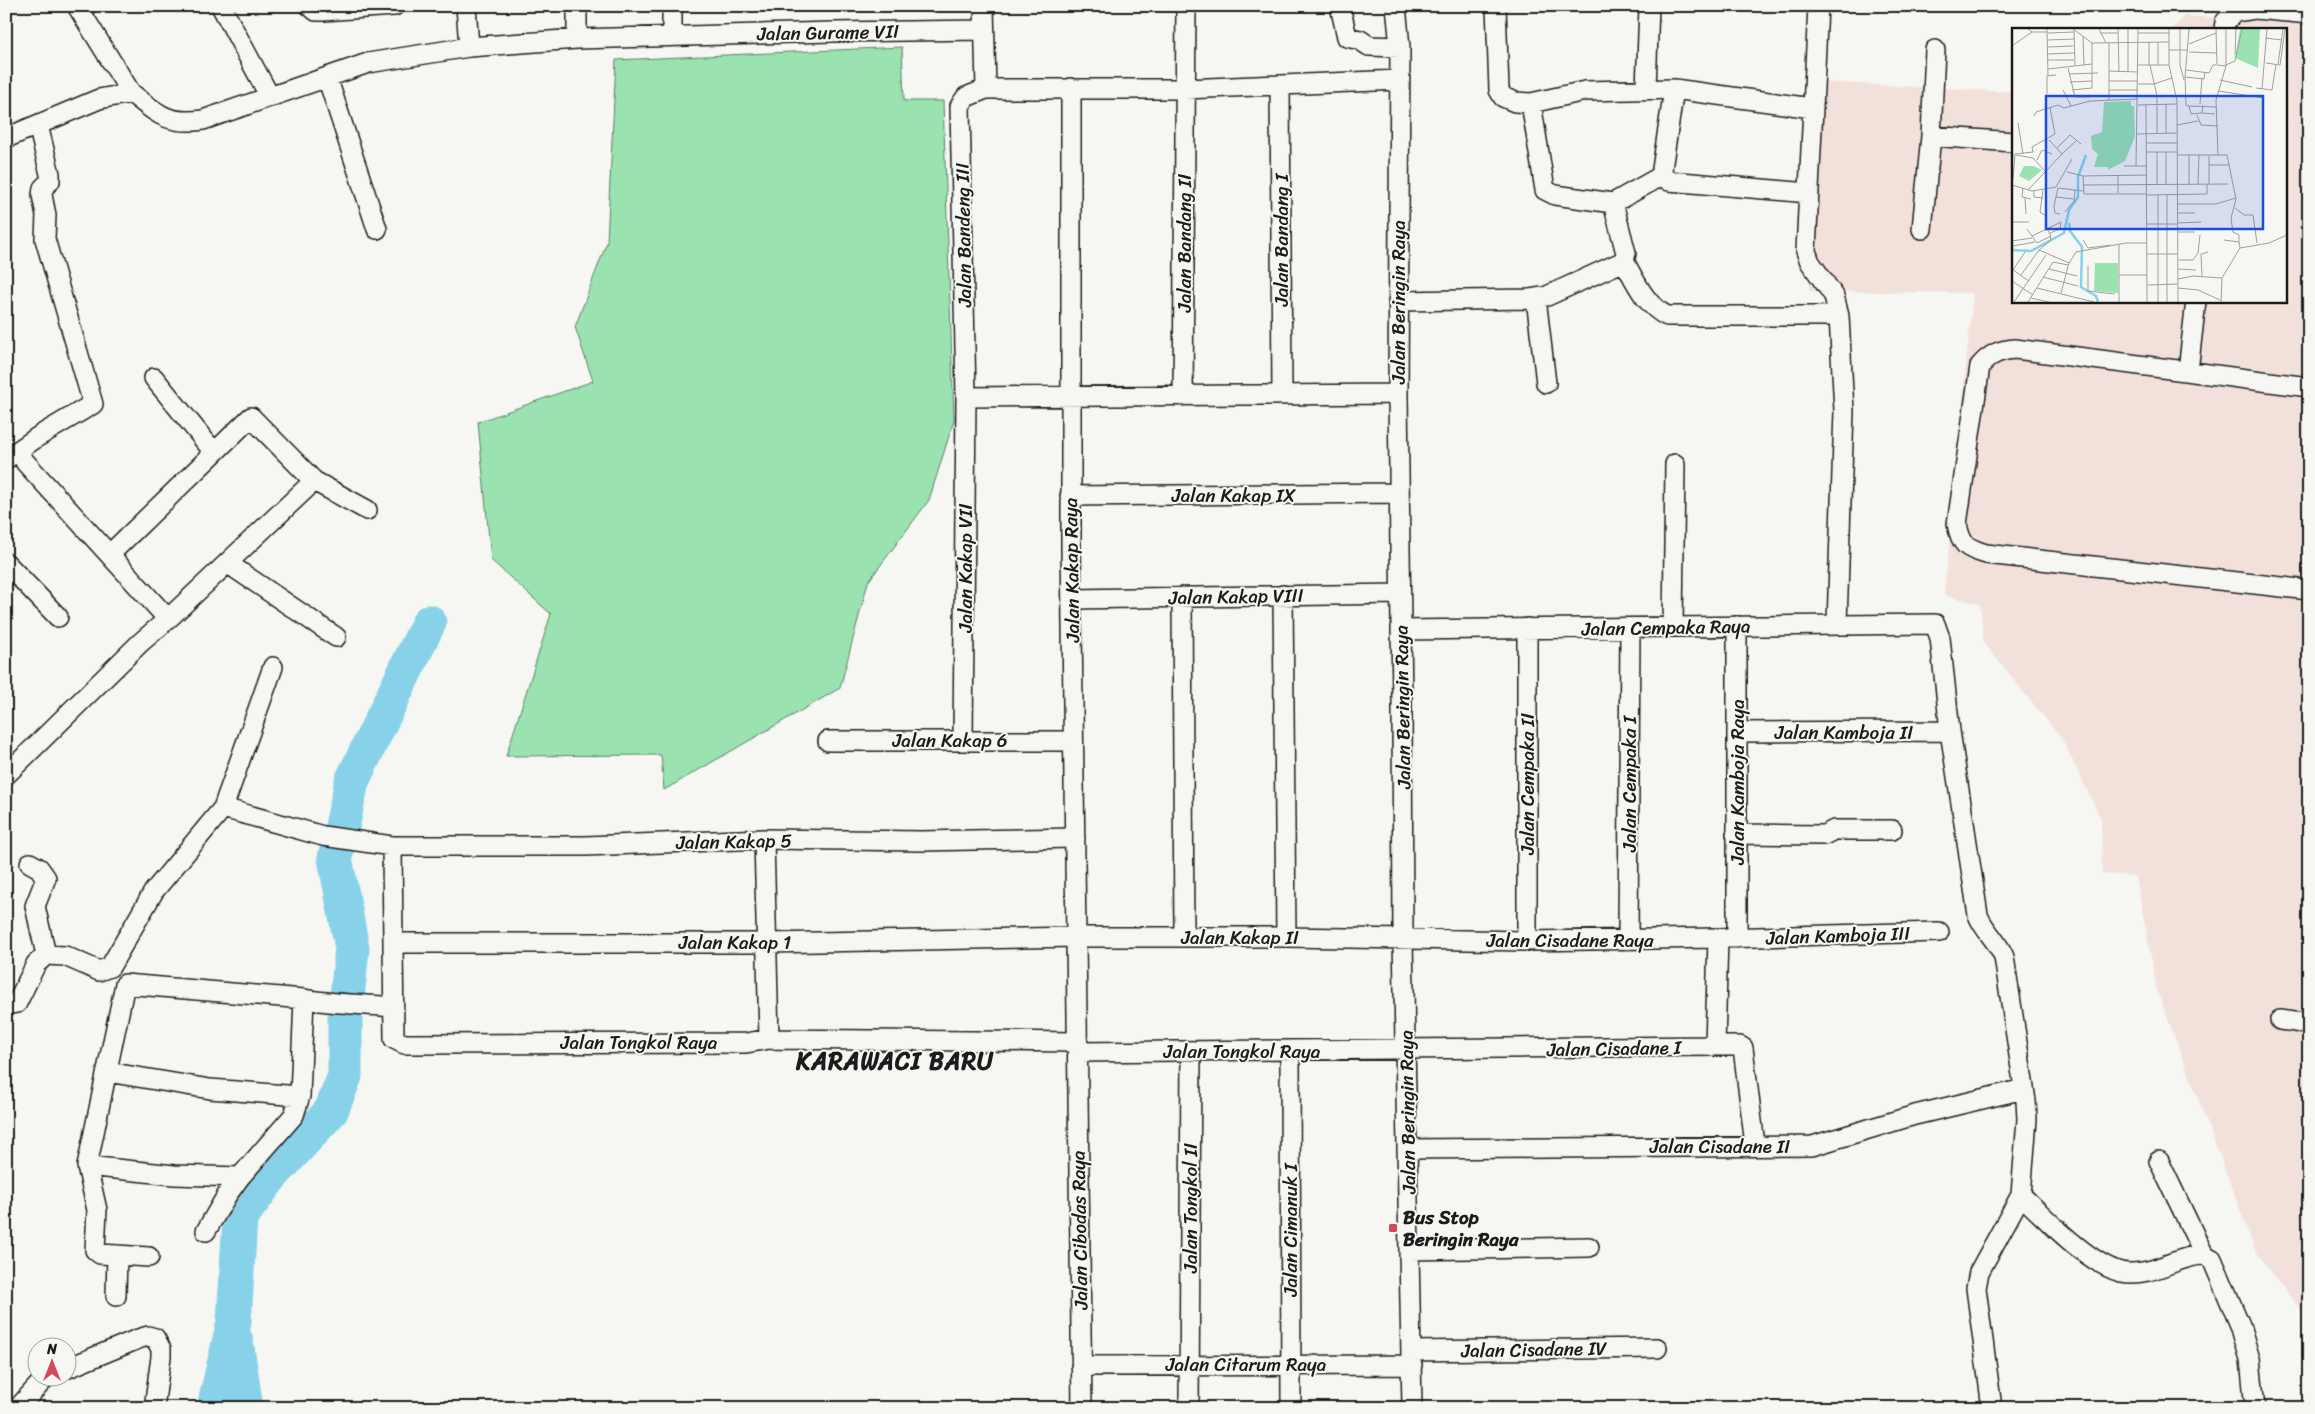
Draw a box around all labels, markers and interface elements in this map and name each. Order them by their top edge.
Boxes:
street label: Jalan Gurame VII [756,15,899,50]
inset map [2012,28,2288,302]
street label: Jalan Bandeng III [946,162,981,308]
street label: Jalan Bandang I [1265,172,1298,307]
street label: Jalan Bandang II [1168,174,1201,313]
street label: Jalan Beringin Raya [1382,220,1415,385]
street label: Jalan Kakap IX [1171,479,1297,512]
street label: Jalan Kakap Raya [1054,497,1089,644]
street label: Jalan Kakap VII [949,503,982,633]
street label: Jalan Kakap VIII [1167,579,1304,614]
street label: Jalan Cempaka Raya [1580,610,1751,645]
street label: Jalan Beringin Raya [1385,624,1420,790]
street label: Jalan Kamboja Raya [1721,699,1754,866]
street label: Jalan Cempaka II [1511,713,1544,856]
street label: Jalan Cempaka I [1613,715,1646,853]
street label: Jalan Kamboja II [1774,716,1913,749]
street label: Jalan Kakap 6 [891,724,1008,757]
street label: Jalan Kakap 5 [675,824,793,859]
street label: Jalan Kamboja III [1764,916,1911,955]
street label: Jalan Kakap II [1180,921,1299,954]
street label: Jalan Cisadane Raya [1485,924,1654,957]
street label: Jalan Kakap 1 [678,926,791,959]
street label: Jalan Tongkol Raya [560,1026,718,1059]
street label: Jalan Beringin Raya [1390,1029,1425,1195]
street label: Jalan Cisadane I [1546,1031,1683,1066]
street label: Jalan Tongkol Raya [1163,1035,1321,1068]
district label: KARAWACI BARU [795,1040,994,1082]
street label: Jalan Cisadane II [1649,1130,1790,1163]
street label: Jalan Tongkol II [1174,1143,1207,1274]
street label: Jalan Cibodas Raya [1062,1150,1097,1311]
street label: Jalan Cimanuk I [1274,1162,1307,1297]
place label: Bus Stop Beringin Raya [1403,1201,1519,1256]
marker: Bus Stop Beringin Raya [1387,1222,1399,1234]
street label: Jalan Cisadane IV [1460,1332,1608,1367]
north arrow [28,1336,78,1386]
text: N [46,1337,57,1362]
street label: Jalan Citarum Raya [1165,1348,1327,1381]

